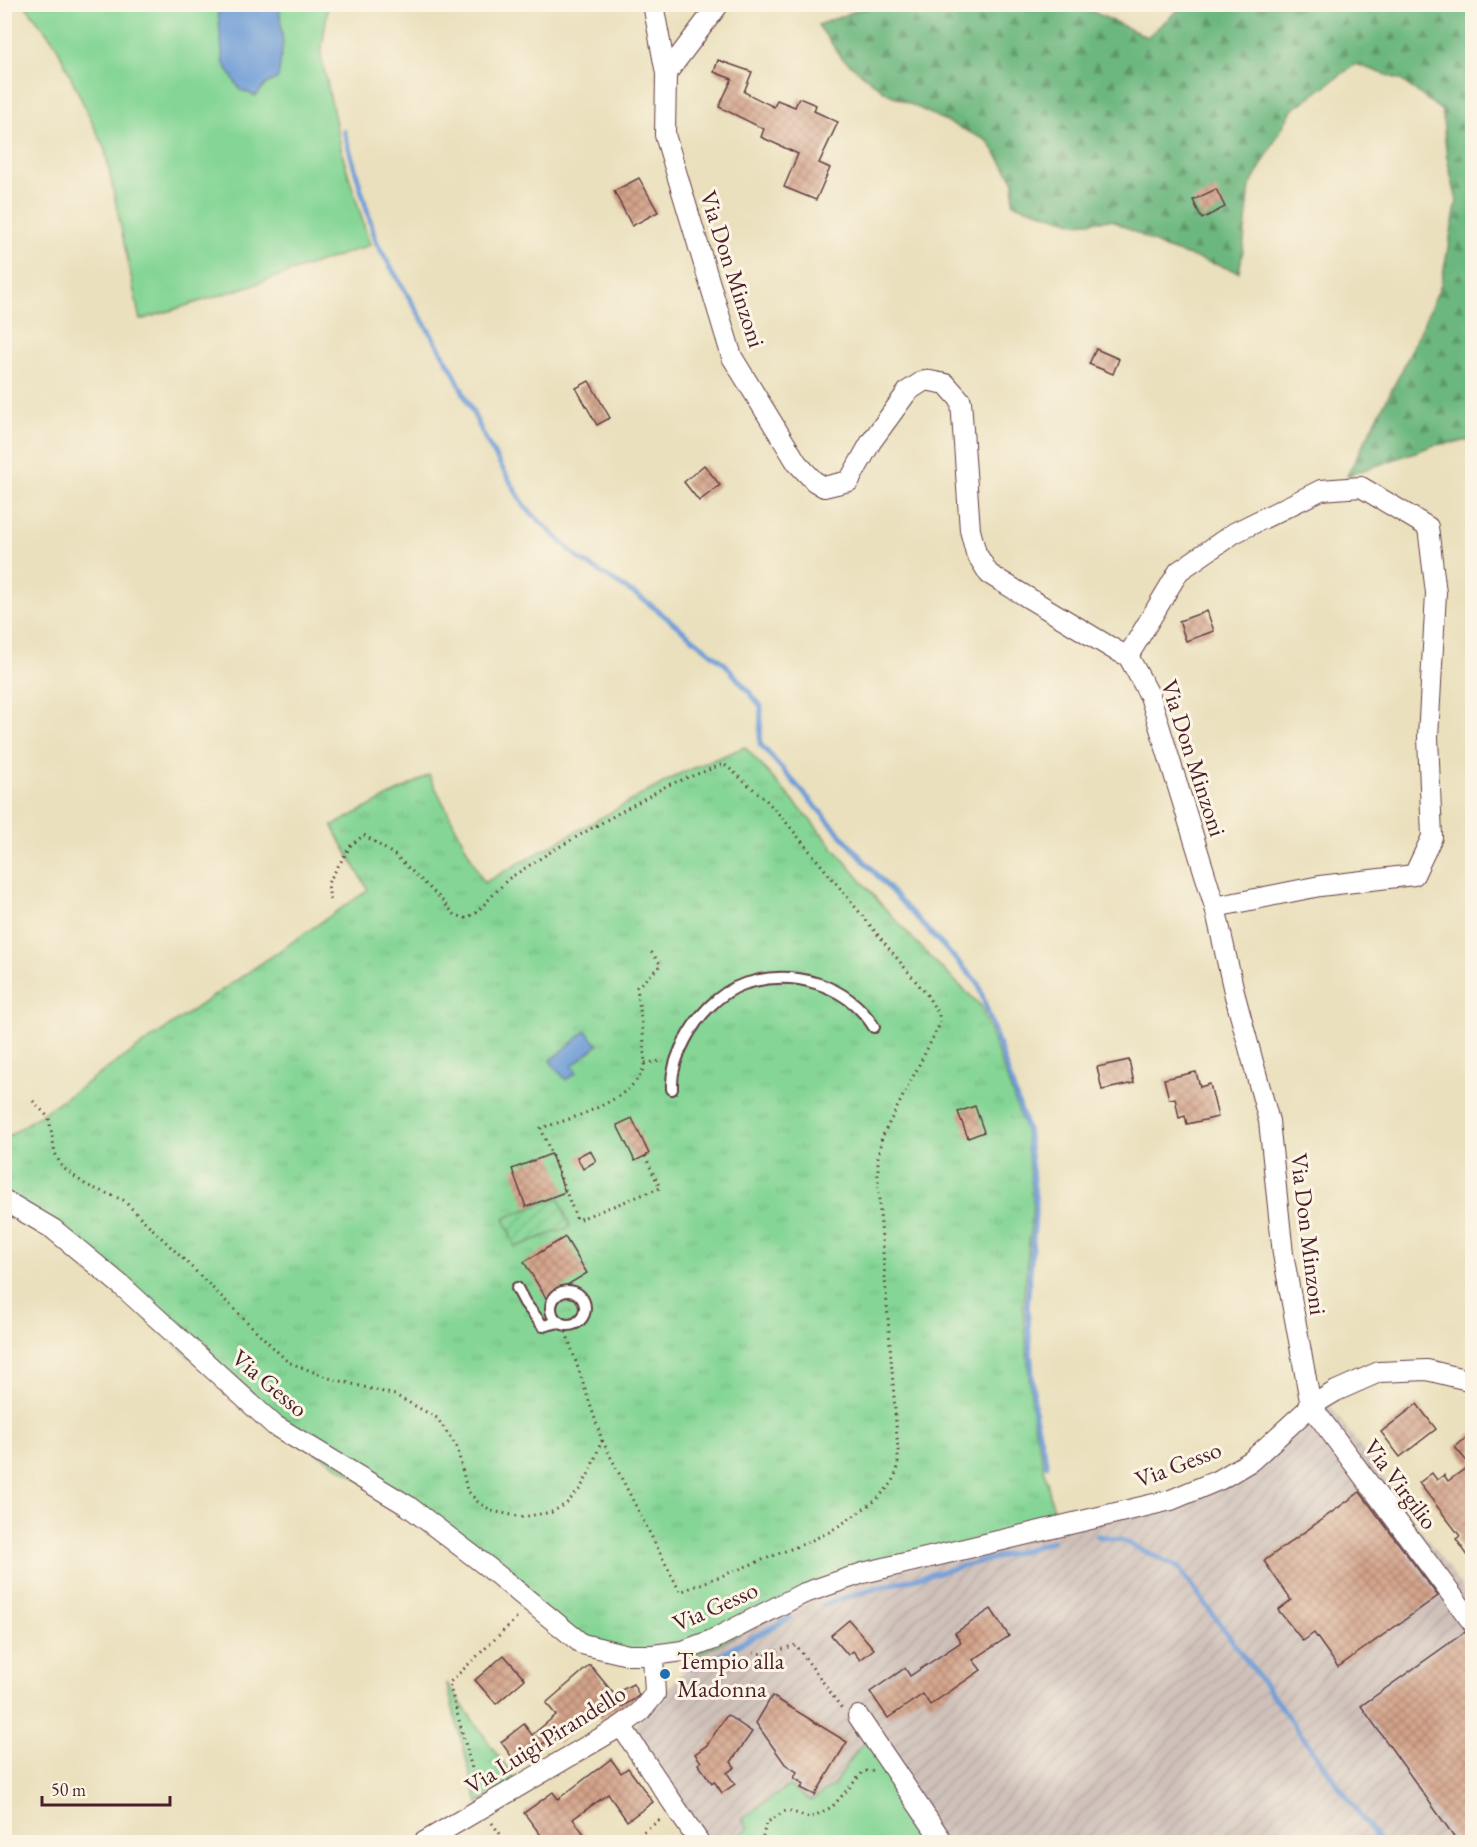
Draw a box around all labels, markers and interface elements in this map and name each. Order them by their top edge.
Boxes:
street label: Via Don Minzoni [693,187,773,351]
street label: Via Don Minzoni [1154,676,1234,840]
street label: Via Don Minzoni [1284,1151,1334,1317]
street label: Via Gesso [226,1342,315,1424]
street label: Via Gesso [1130,1433,1226,1495]
street label: Via Virgilio [1357,1433,1445,1535]
street label: Via Gesso [668,1573,763,1638]
place label: Tempio alla Madonna [677,1645,785,1704]
marker: Tempio alla Madonna [658,1667,672,1681]
street label: Via Luigi Pirandello [459,1677,631,1801]
scale bar [42,1769,170,1807]
text: 50 m [51,1778,86,1801]

